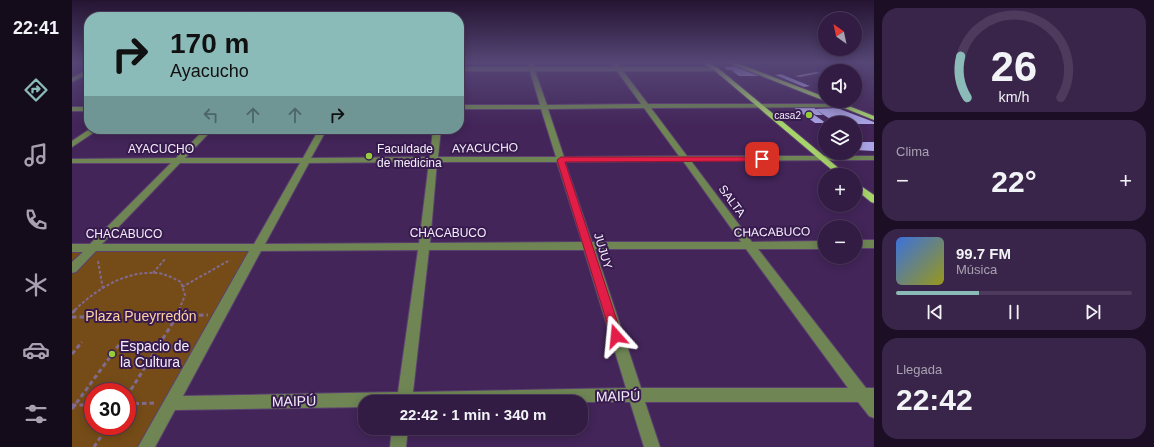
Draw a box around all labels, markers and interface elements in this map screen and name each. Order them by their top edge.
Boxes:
north arrow [818,12,862,56]
map controls [818,12,862,264]
text: 22:41 [13,18,59,38]
icon: right [104,28,156,80]
text: 170 m [170,28,249,59]
text: 26 [991,43,1037,90]
text: Ayacucho [170,61,249,81]
button: sound [818,64,862,108]
icon: directions [22,76,50,104]
text: km/h [999,89,1030,105]
icon: left [200,104,222,126]
icon: ahead [242,104,264,126]
icon: ahead [284,104,306,126]
icon: right [326,104,348,126]
place label: casa2 [774,110,801,121]
marker: casa2 [804,110,814,120]
button: layers [818,116,862,160]
street label: AYACUCHO [452,140,518,156]
icon: music [22,141,50,169]
street label: AYACUCHO [128,142,194,156]
place label: Faculdade de medicina [377,142,442,170]
pin [745,142,779,176]
text: Clima [896,144,929,159]
icon: arrive [751,148,773,170]
marker: Faculdade de medicina [364,151,374,161]
text: 22° [991,165,1037,198]
button: + [818,168,862,212]
text: − [896,168,909,193]
text: + [1119,168,1132,193]
street label: SALTA [716,182,748,220]
icon: phone [22,206,50,234]
button: − [818,220,862,264]
street label: CHACABUCO [734,224,810,240]
street label: CHACABUCO [410,226,486,240]
street label: CHACABUCO [86,227,162,241]
street label: JUJUY [591,231,615,271]
text: 99.7 FM [956,245,1011,262]
text: Música [956,262,997,277]
icon: climate [22,271,50,299]
icon: previous [924,301,946,323]
icon: pause [1003,301,1025,323]
icon: next [1082,301,1104,323]
park label: Plaza Pueyrredón [85,308,197,324]
position arrow [595,315,637,357]
icon: car [22,336,50,364]
place label: Espacio de la Cultura [120,338,189,370]
marker: Espacio de la Cultura [107,349,117,359]
text: Llegada [896,362,942,377]
speed limit sign: 30 [84,383,136,435]
text: 22:42 [896,383,973,416]
street label: MAIPÚ [596,388,640,404]
street label: MAIPÚ [272,393,316,409]
icon: filters [22,400,50,428]
text: 22:42 · 1 min · 340 m [400,406,546,423]

